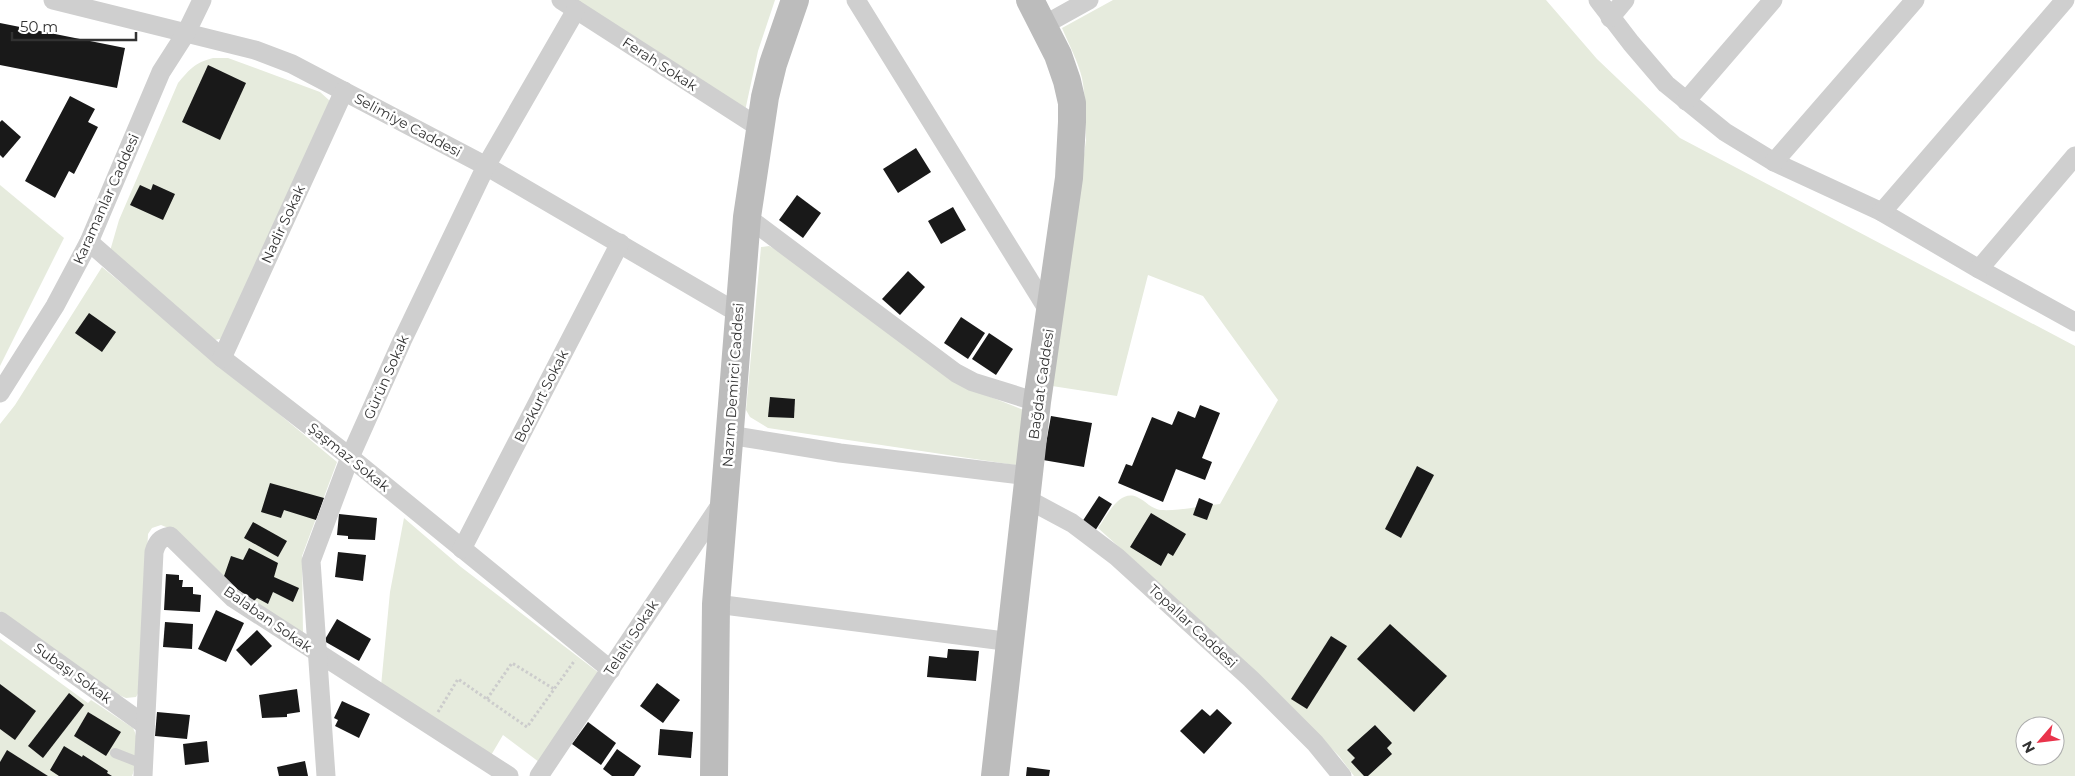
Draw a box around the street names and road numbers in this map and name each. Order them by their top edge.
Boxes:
street label: Ferah Sokak [619,33,701,95]
street label: Selimiye Caddesi [351,89,465,161]
street label: Karamanlar Caddesi [69,131,143,267]
street label: Nadir Sokak [257,181,309,266]
street label: Nazım Demirci Caddesi [718,302,748,468]
street label: Bağdat Caddesi [1024,327,1058,441]
street label: Gürün Sokak [359,331,413,422]
street label: Bozkurt Sokak [510,346,572,445]
street label: Şaşmaz Sokak [305,419,394,496]
street label: Topallar Caddesi [1145,580,1241,672]
street label: Balaban Sokak [220,582,316,657]
street label: Telaltı Sokak [600,596,663,679]
street label: Subaşı Sokak [30,639,116,708]

